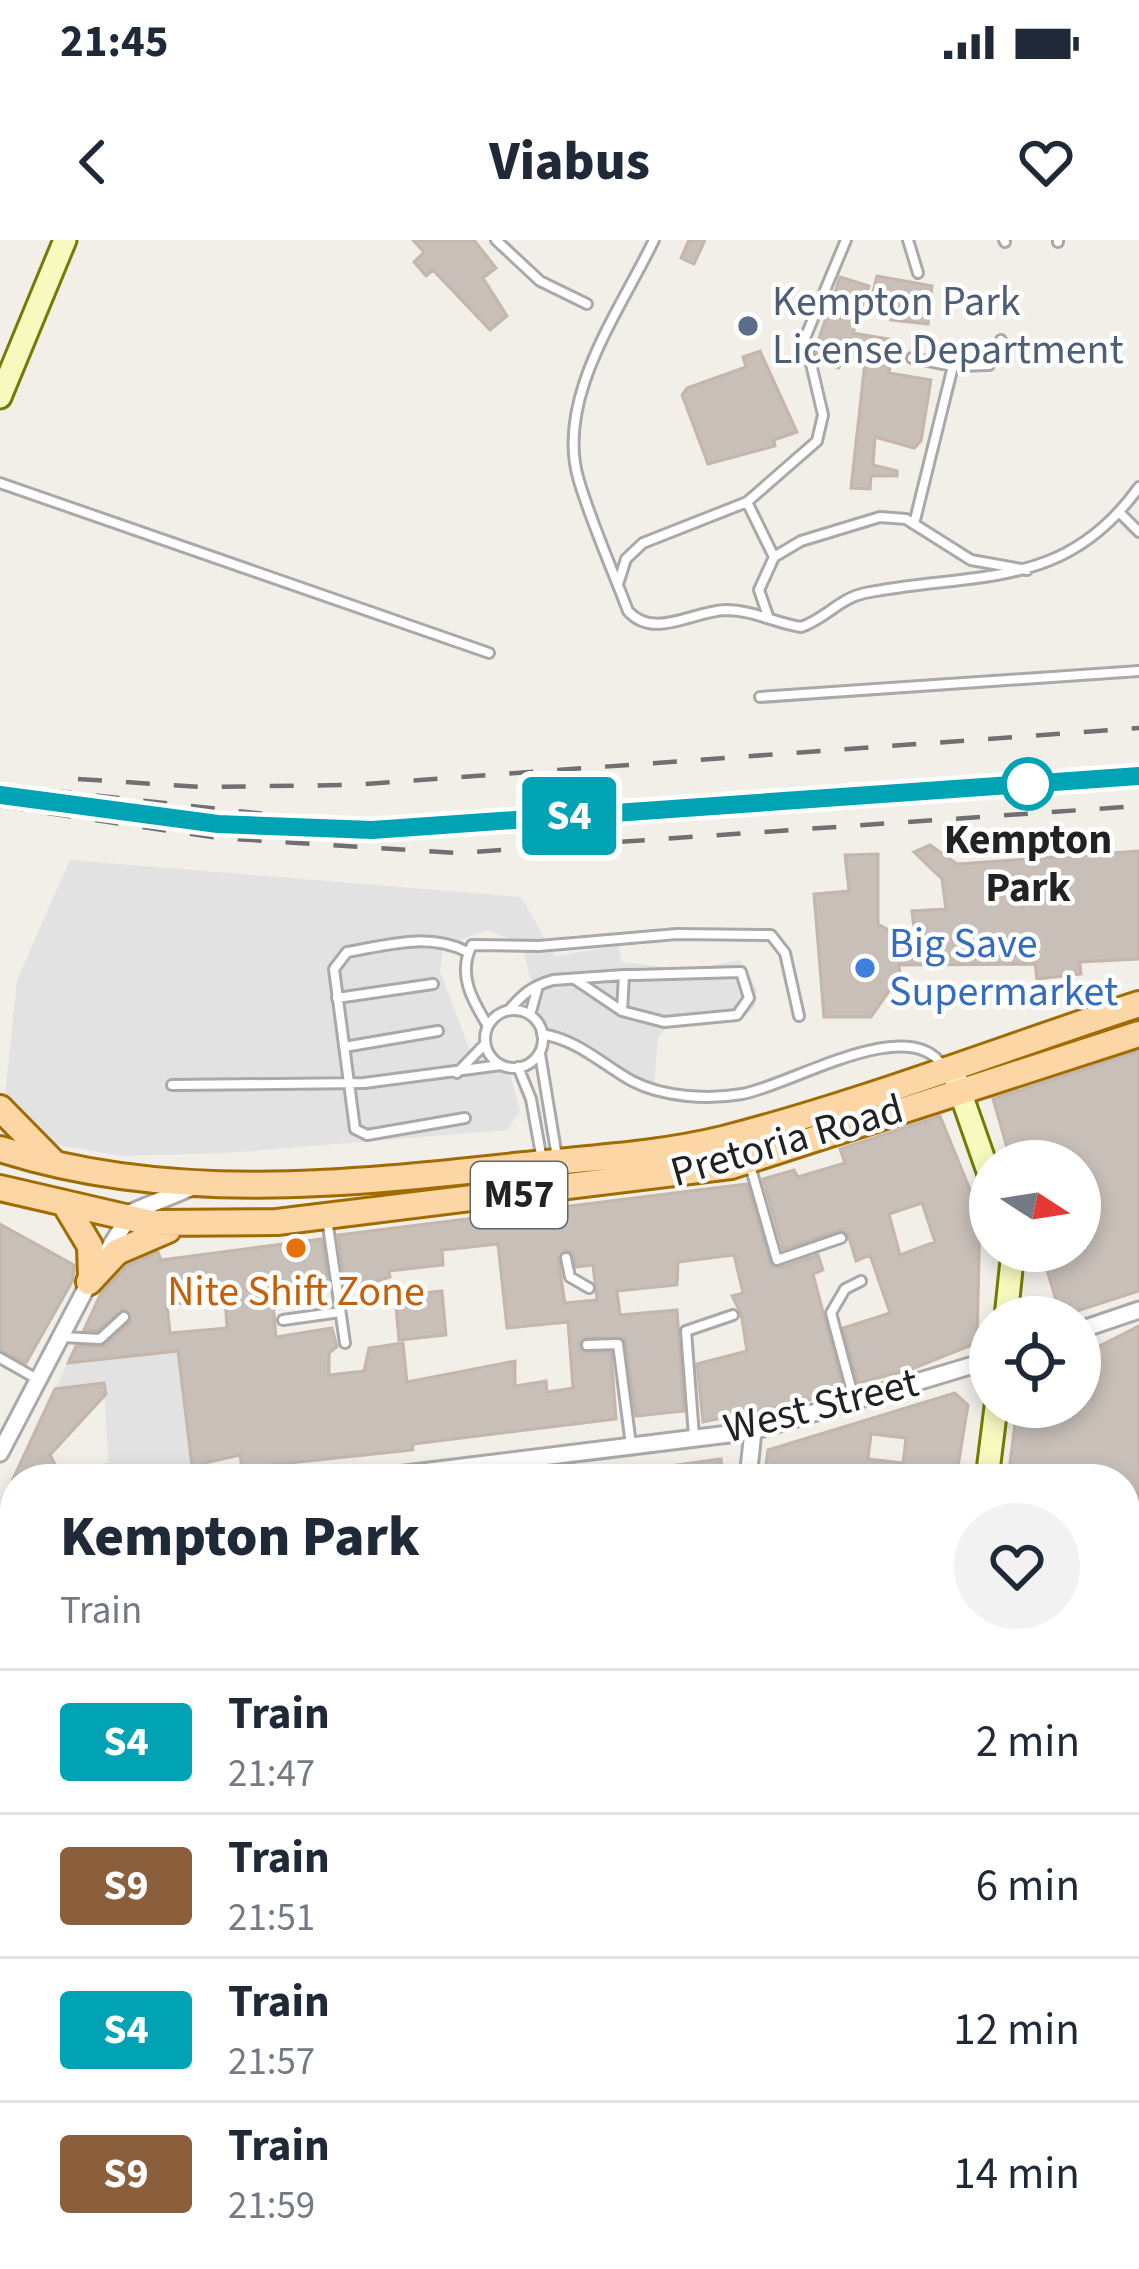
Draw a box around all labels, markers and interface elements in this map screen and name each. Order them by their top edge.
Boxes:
text: 21:45 [60,10,169,74]
text: Viabus [489,124,650,201]
icon: back [60,129,126,195]
icon: heart [1013,129,1079,195]
place label: Kempton Park License Department [772,272,1124,380]
marker: Kempton Park License Department [735,313,761,339]
marker: Kempton Park [1003,759,1053,809]
line badge: S4 [515,777,623,855]
text: S4 [546,786,592,846]
place label: Kempton Park [944,810,1112,918]
place label: Big Save Supermarket [889,914,1118,1022]
marker: Big Save Supermarket [852,955,878,981]
street label: Pretoria Road [664,1079,910,1203]
north arrow [969,1140,1101,1272]
map controls [969,1140,1101,1428]
road number: M57 [471,1162,567,1228]
marker: Nite Shift Zone [283,1235,309,1261]
place label: Nite Shift Zone [167,1262,425,1322]
button: locate [969,1296,1101,1428]
street label: West Street [717,1353,925,1459]
text: Kempton Park [60,1497,420,1578]
button: heart [954,1503,1080,1629]
text: Train [60,1583,142,1639]
text: Train [228,1682,330,1746]
text: 2 min [976,1710,1080,1774]
text: S4 [103,1712,149,1772]
text: 21:47 [228,1746,315,1802]
text: Train [228,1826,330,1890]
text: 6 min [976,1854,1080,1918]
text: S9 [103,1856,149,1916]
text: 21:51 [228,1890,315,1946]
text: Train [228,1970,330,2034]
text: 12 min [953,1998,1080,2062]
text: S4 [103,2000,149,2060]
text: 21:57 [228,2034,315,2090]
text: Train [228,2114,330,2178]
text: 14 min [953,2142,1080,2206]
text: S9 [103,2144,149,2204]
text: 21:59 [228,2178,315,2234]

